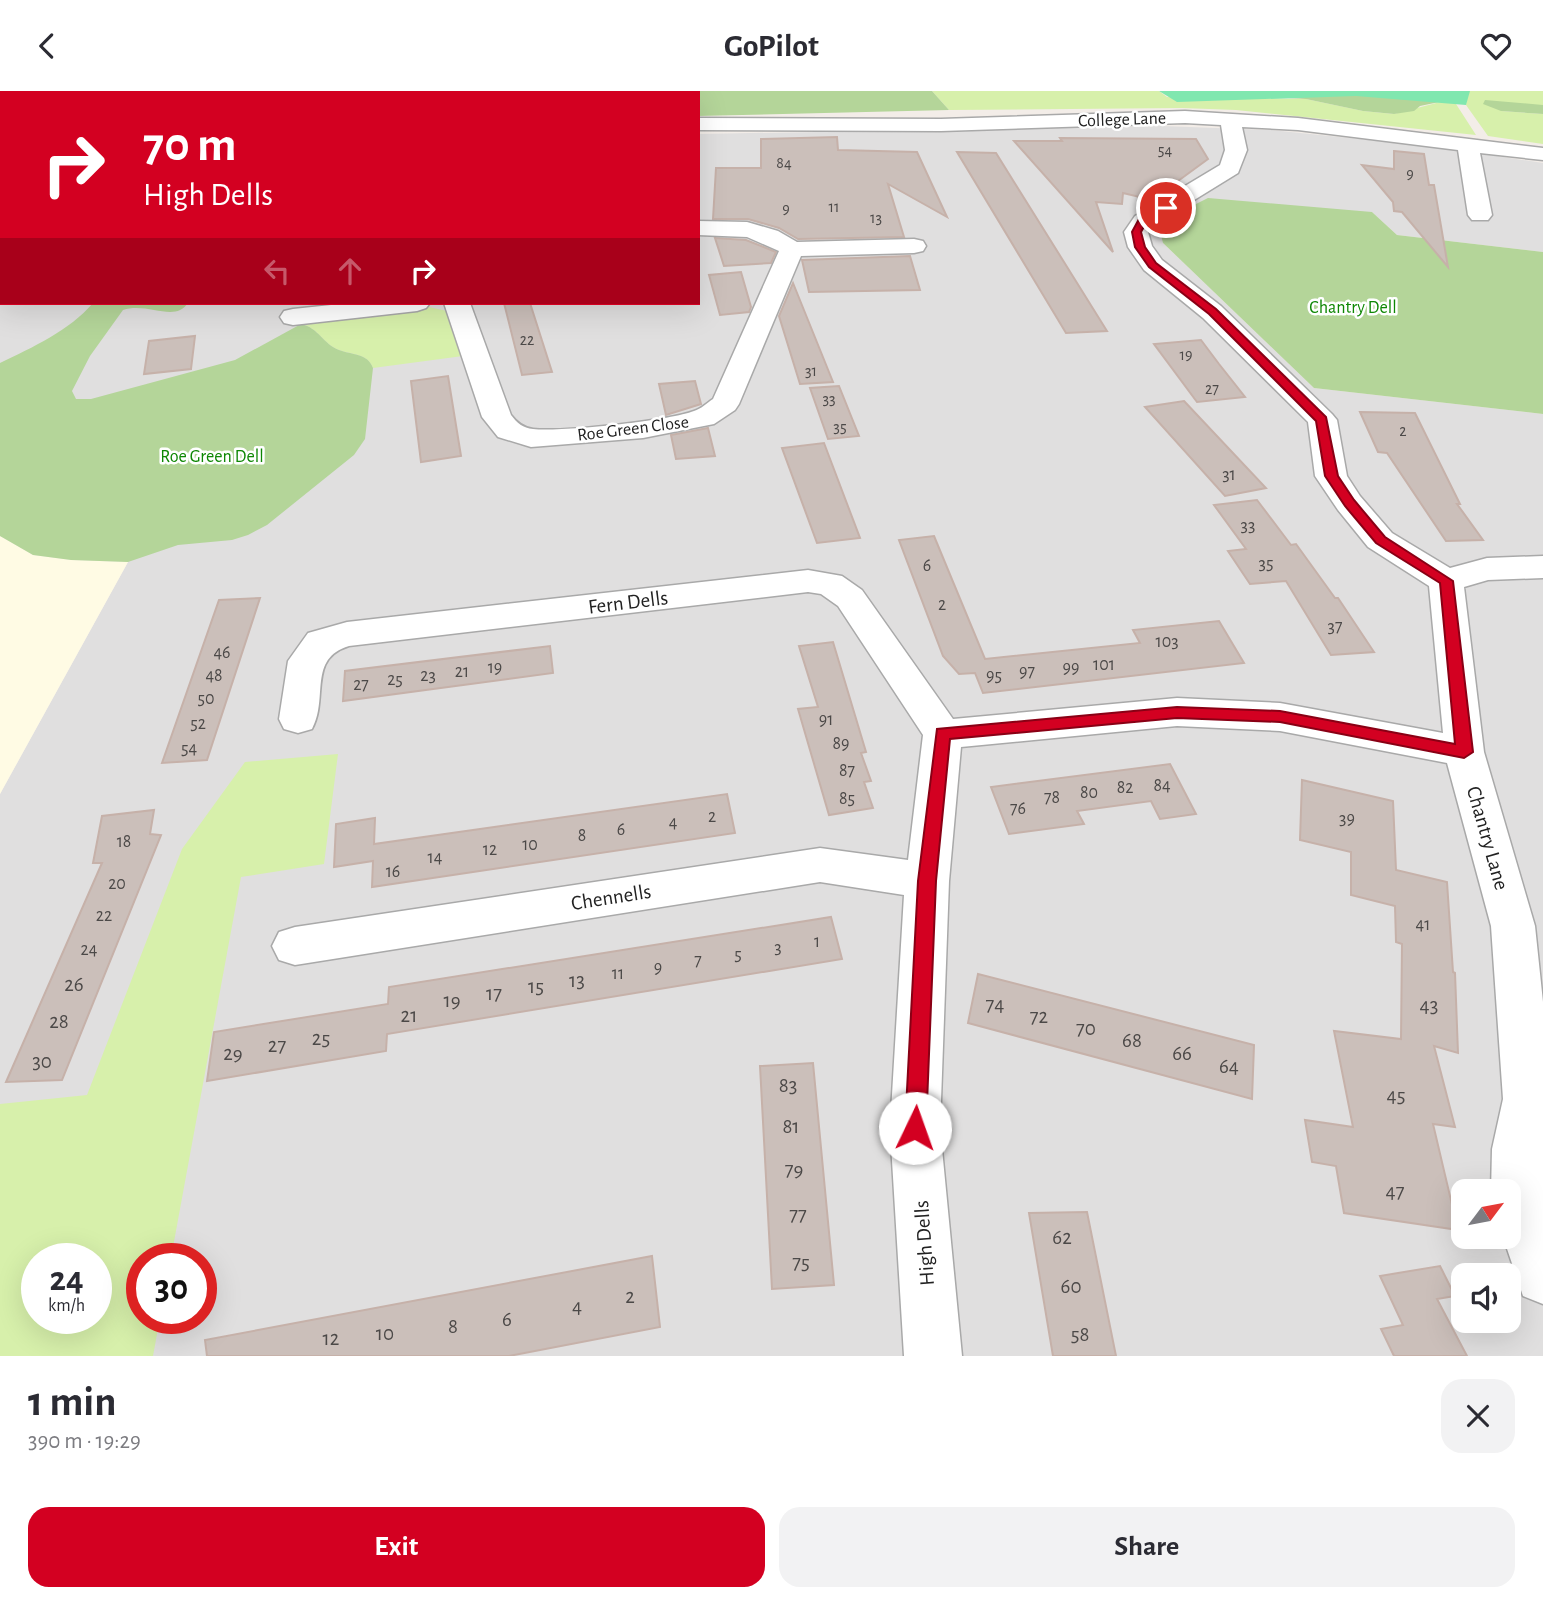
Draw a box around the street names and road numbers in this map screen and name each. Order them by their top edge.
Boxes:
street label: College Lane [1078,109,1166,131]
street label: Roe Green Close [576,413,690,445]
street label: Fern Dells [587,587,669,618]
street label: Chantry Lane [1463,784,1512,893]
street label: Chennells [570,881,653,914]
street label: High Dells [911,1200,938,1286]

